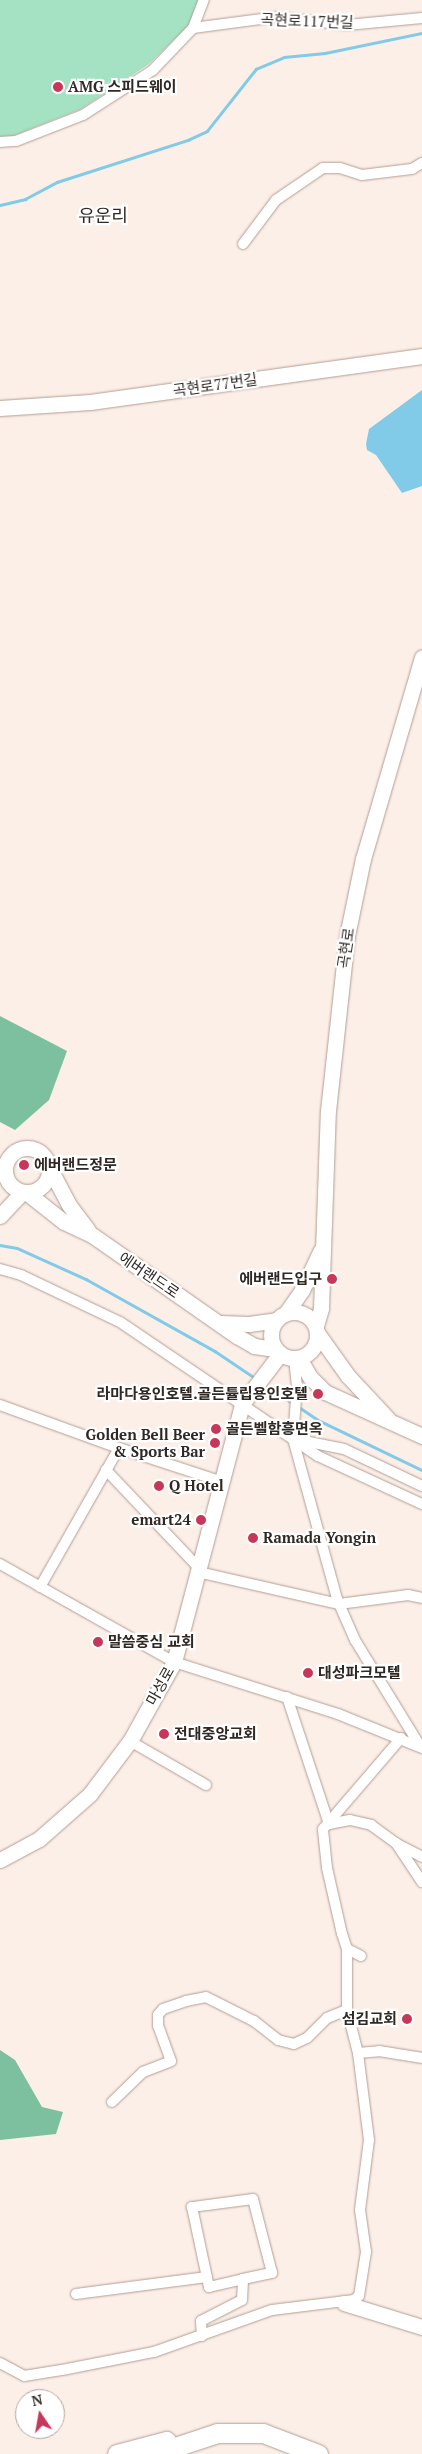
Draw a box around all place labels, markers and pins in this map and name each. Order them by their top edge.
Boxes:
place label: AMG 스피드웨이 [68,78,177,96]
marker: AMG 스피드웨이 [52,81,64,93]
place label: 에버랜드정문 [34,1156,117,1174]
marker: 에버랜드정문 [18,1159,30,1171]
place label: 에버랜드입구 [239,1270,322,1288]
marker: 에버랜드입구 [326,1273,338,1285]
place label: 라마다용인호텔.골든튤립용인호텔 [97,1385,308,1403]
marker: 라마다용인호텔.골든튤립용인호텔 [312,1388,324,1400]
place label: 골든벨함흥면옥 [226,1420,323,1438]
marker: 골든벨함흥면옥 [210,1423,222,1435]
place label: Golden Bell Beer & Sports Bar [86,1425,205,1460]
marker: Golden Bell Beer & Sports Bar [209,1437,221,1449]
place label: Q Hotel [169,1477,224,1495]
marker: Q Hotel [153,1480,165,1492]
place label: emart24 [131,1511,191,1529]
marker: emart24 [195,1514,207,1526]
place label: Ramada Yongin [263,1529,376,1547]
marker: Ramada Yongin [247,1532,259,1544]
place label: 말씀중심 교회 [108,1633,195,1651]
marker: 말씀중심 교회 [92,1636,104,1648]
place label: 대성파크모텔 [318,1664,401,1682]
marker: 대성파크모텔 [302,1667,314,1679]
place label: 전대중앙교회 [174,1725,257,1743]
marker: 전대중앙교회 [158,1728,170,1740]
place label: 섬김교회 [342,2010,397,2028]
marker: 섬김교회 [401,2013,413,2025]

